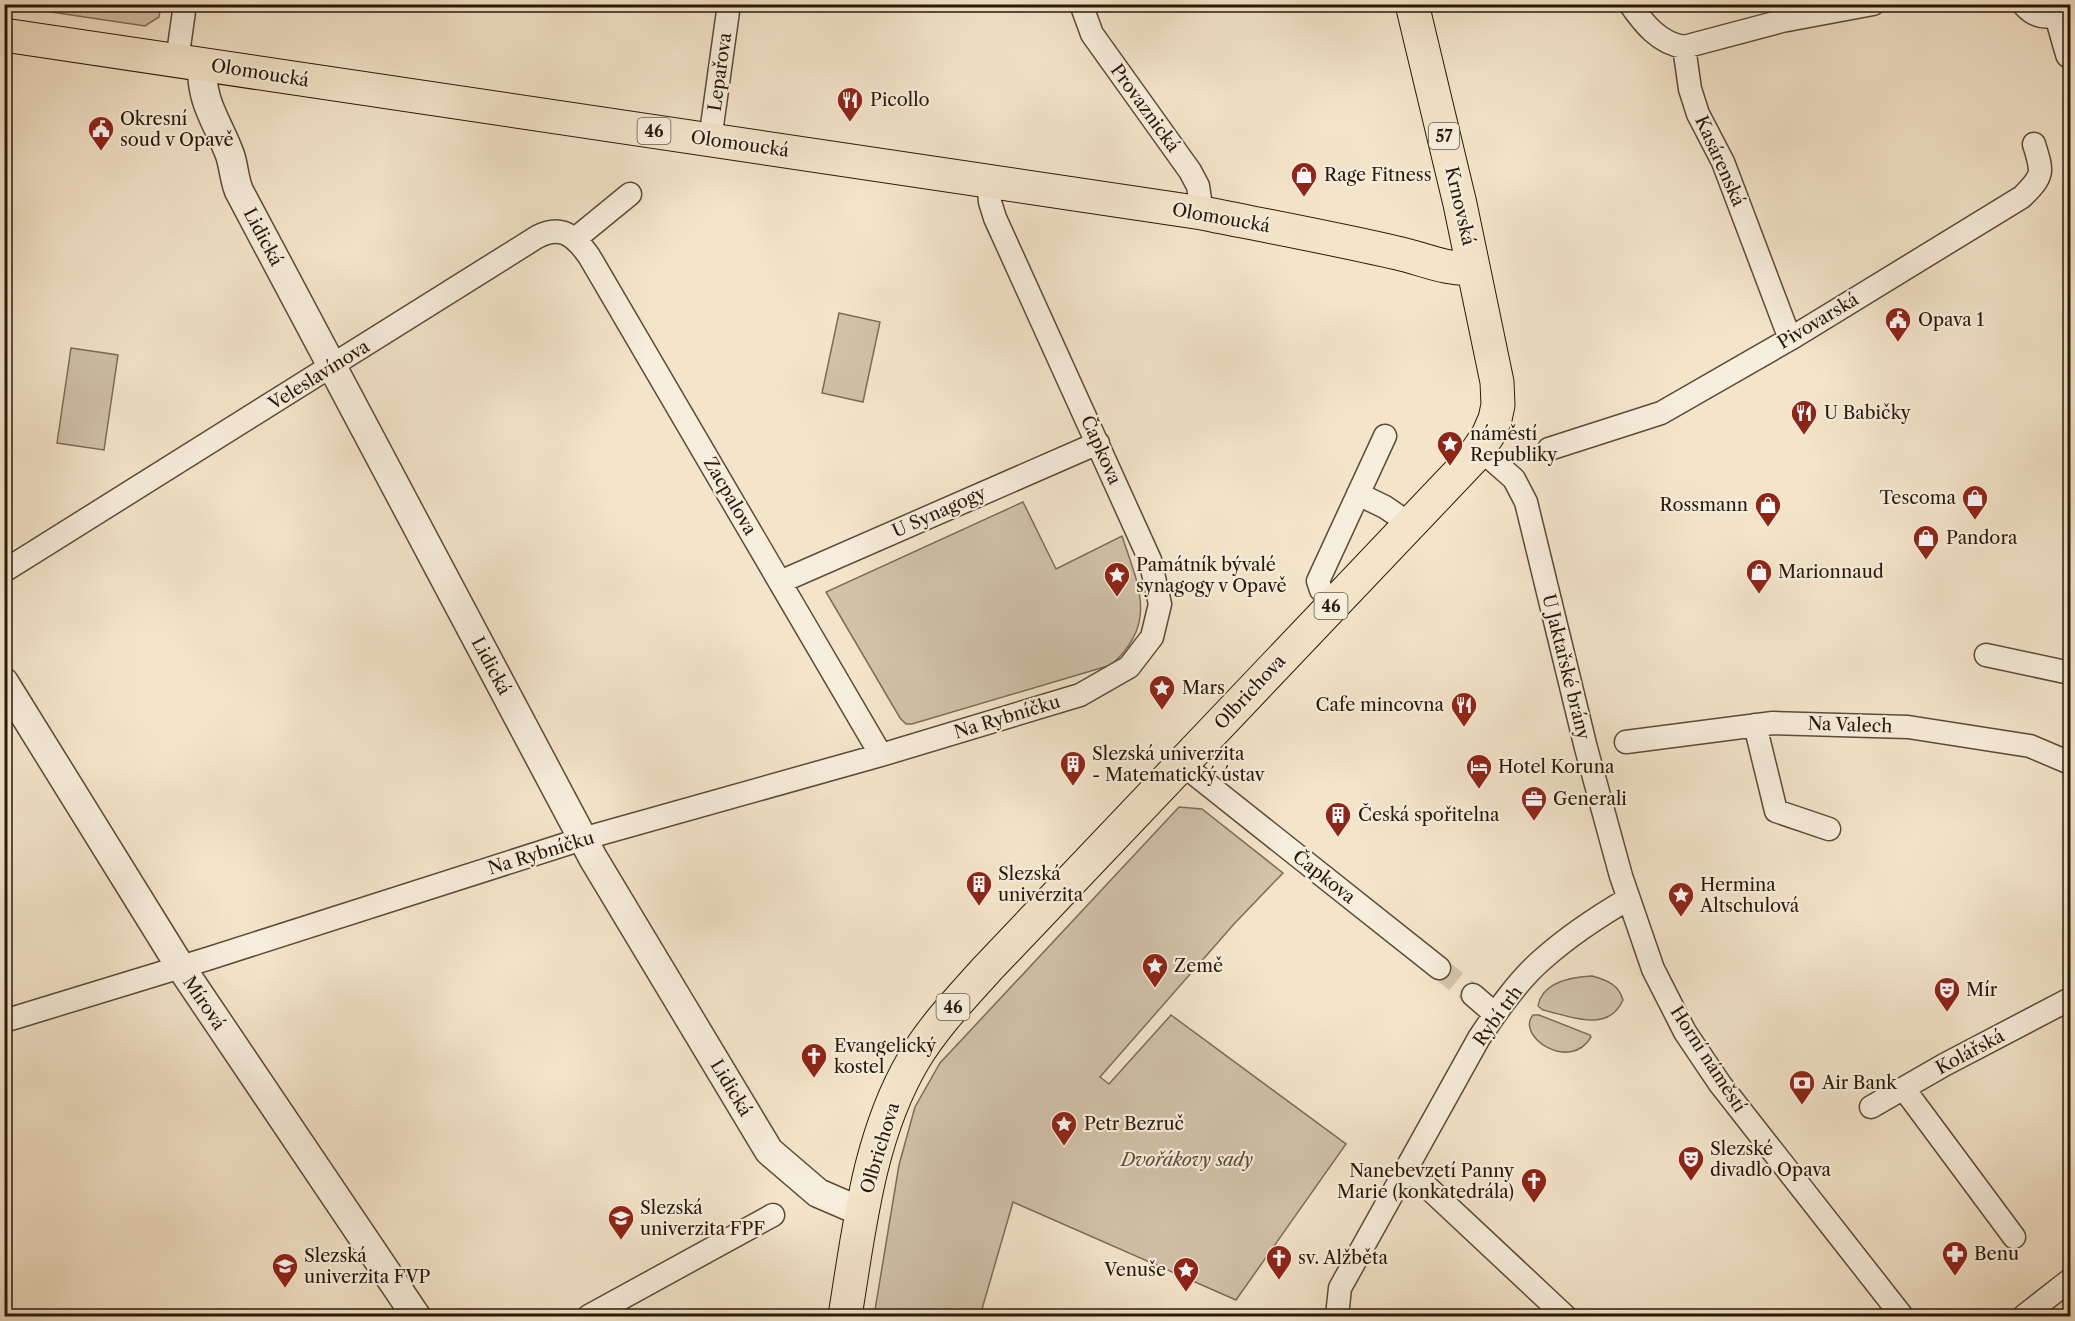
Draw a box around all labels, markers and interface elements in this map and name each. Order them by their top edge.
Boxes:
street label: Lepařova [704,31,736,113]
street label: Olomoucká [209,54,311,92]
street label: Provaznická [1106,60,1185,157]
restaurant icon: Picollo [835,85,865,123]
place label: Picollo [870,89,930,111]
place label: Okresní soud v Opavě [120,108,234,151]
street label: Kasárenská [1690,112,1750,210]
public building icon: Okresní soud v Opavě [86,114,116,152]
road number: 46 [638,118,670,144]
road number: 57 [1429,123,1459,149]
street label: Olomoucká [689,126,791,162]
shop icon: Rage Fitness [1289,160,1319,198]
place label: Rage Fitness [1324,164,1431,186]
street label: Krnovská [1440,164,1480,248]
street label: Olomoucká [1170,199,1272,238]
street label: Lidická [239,204,288,270]
street label: Pivovarská [1773,288,1863,354]
public building icon: Opava 1 [1883,305,1913,343]
place label: Opava 1 [1918,309,1984,331]
street label: Veleslavínova [264,335,374,415]
restaurant icon: U Babičky [1789,398,1819,436]
place label: U Babičky [1824,402,1912,424]
street label: Čapkova [1076,411,1128,488]
place label: náměstí Republiky [1470,423,1558,466]
place icon: náměstí Republiky [1435,429,1465,467]
street label: Zacpalova [699,453,761,539]
street label: U Synagogy [889,481,990,542]
shop icon: Tescoma [1960,483,1990,521]
place label: Tescoma [1880,487,1956,509]
shop icon: Rossmann [1753,490,1783,528]
place label: Rossmann [1659,494,1748,516]
shop icon: Pandora [1911,523,1941,561]
place label: Pandora [1946,527,2018,549]
place label: Památník bývalé synagogy v Opavě [1136,554,1287,597]
shop icon: Marionnaud [1744,557,1774,595]
place icon: Památník bývalé synagogy v Opavě [1102,560,1132,598]
place label: Marionnaud [1778,561,1884,583]
street label: U Jaktařské brány [1537,592,1595,743]
road number: 46 [1314,593,1348,619]
street label: Lidická [467,633,516,699]
street label: Olbrichova [1210,650,1290,734]
place icon: Mars [1147,673,1177,711]
place label: Mars [1182,677,1225,699]
street label: Na Rybníčku [951,690,1063,744]
restaurant icon: Cafe mincovna [1449,690,1479,728]
place label: Cafe mincovna [1316,694,1444,716]
street label: Na Valech [1807,713,1893,737]
place label: Slezská univerzita - Matematický ústav [1092,743,1265,786]
building icon: Slezská univerzita - Matematický ústav [1058,749,1088,787]
hotel icon: Hotel Koruna [1464,752,1494,790]
place label: Hotel Koruna [1498,756,1615,778]
office icon: Generali [1519,784,1549,822]
place label: Generali [1553,788,1627,810]
building icon: Česká spořitelna [1323,800,1353,838]
place label: Česká spořitelna [1358,802,1500,826]
street label: Na Rybníčku [485,826,597,880]
street label: Čapkova [1288,844,1361,909]
place label: Slezská univerzita [998,863,1084,906]
building icon: Slezská univerzita [964,869,994,907]
place label: Hermina Altschulová [1699,874,1800,917]
place icon: Hermina Altschulová [1666,880,1696,918]
place icon: Země [1140,951,1170,989]
place label: Země [1174,955,1223,977]
street label: Mírová [178,972,230,1035]
theatre icon: Mír [1932,975,1962,1013]
place label: Mír [1966,979,1998,1001]
street label: Rybí trh [1469,982,1527,1050]
road number: 46 [936,994,970,1020]
street label: Horní náměstí [1665,1002,1751,1117]
street label: Kolářská [1932,1025,2008,1079]
place label: Evangelický kostel [834,1035,937,1078]
church icon: Evangelický kostel [799,1041,829,1079]
street label: Lidická [705,1055,757,1121]
bank icon: Air Bank [1787,1068,1817,1106]
place label: Air Bank [1821,1072,1898,1094]
street label: Olbrichova [856,1099,904,1196]
place icon: Petr Bezruč [1049,1109,1079,1147]
place label: Petr Bezruč [1084,1113,1184,1135]
place label: Slezské divadlo Opava [1710,1138,1831,1181]
theatre icon: Slezské divadlo Opava [1676,1144,1706,1182]
park label: Dvořákovy sady [1119,1149,1253,1171]
place label: Nanebevzetí Panny Marie (konkatedrála) [1337,1160,1515,1203]
church icon: Nanebevzetí Panny Marie (konkatedrála) [1519,1166,1549,1204]
place label: Slezská univerzita FPF [640,1197,765,1240]
school or university icon: Slezská univerzita FPF [606,1203,636,1241]
pharmacy icon: Benu [1940,1239,1970,1277]
church icon: sv. Alžběta [1264,1243,1294,1281]
place label: Benu [1974,1243,2019,1265]
place label: Slezská univerzita FVP [304,1245,430,1288]
place label: sv. Alžběta [1298,1247,1388,1269]
school or university icon: Slezská univerzita FVP [270,1251,300,1289]
place icon: Venuše [1171,1255,1201,1293]
place label: Venuše [1103,1259,1166,1281]

